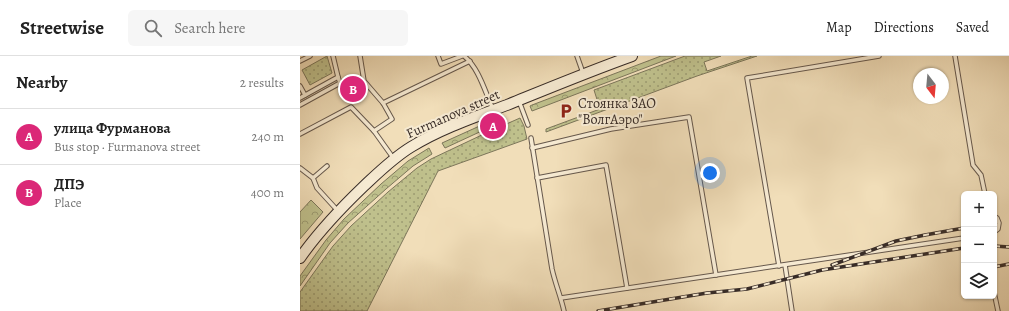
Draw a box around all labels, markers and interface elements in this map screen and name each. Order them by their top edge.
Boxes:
search box [128,10,408,46]
text: Streetwise [20,15,104,41]
icon: search [142,17,164,39]
text: Search here [174,18,245,38]
text: Map [826,18,852,37]
text: Directions [874,18,934,37]
text: Saved [956,18,989,37]
north arrow [913,68,949,104]
text: Nearby [16,71,67,94]
text: 2 results [240,74,284,91]
pin: B [340,74,366,104]
street label: Furmanova street [403,85,503,143]
place label: Стоянка ЗАО "ВолгАэро" [578,94,656,129]
parking icon: Стоянка ЗАО "ВолгАэро" [557,102,575,120]
pin: A [480,111,506,141]
text: улица Фурманова [54,118,171,138]
text: A [25,128,33,145]
text: 240 m [252,128,284,145]
text: Bus stop · Furmanova street [54,138,201,155]
your location [700,163,720,183]
text: ДПЭ [54,174,84,194]
text: B [25,184,33,201]
text: 400 m [251,184,284,201]
map controls [961,191,997,299]
button: + [961,191,997,227]
text: Place [54,194,82,211]
button: − [961,227,997,263]
button: layers [961,263,997,299]

